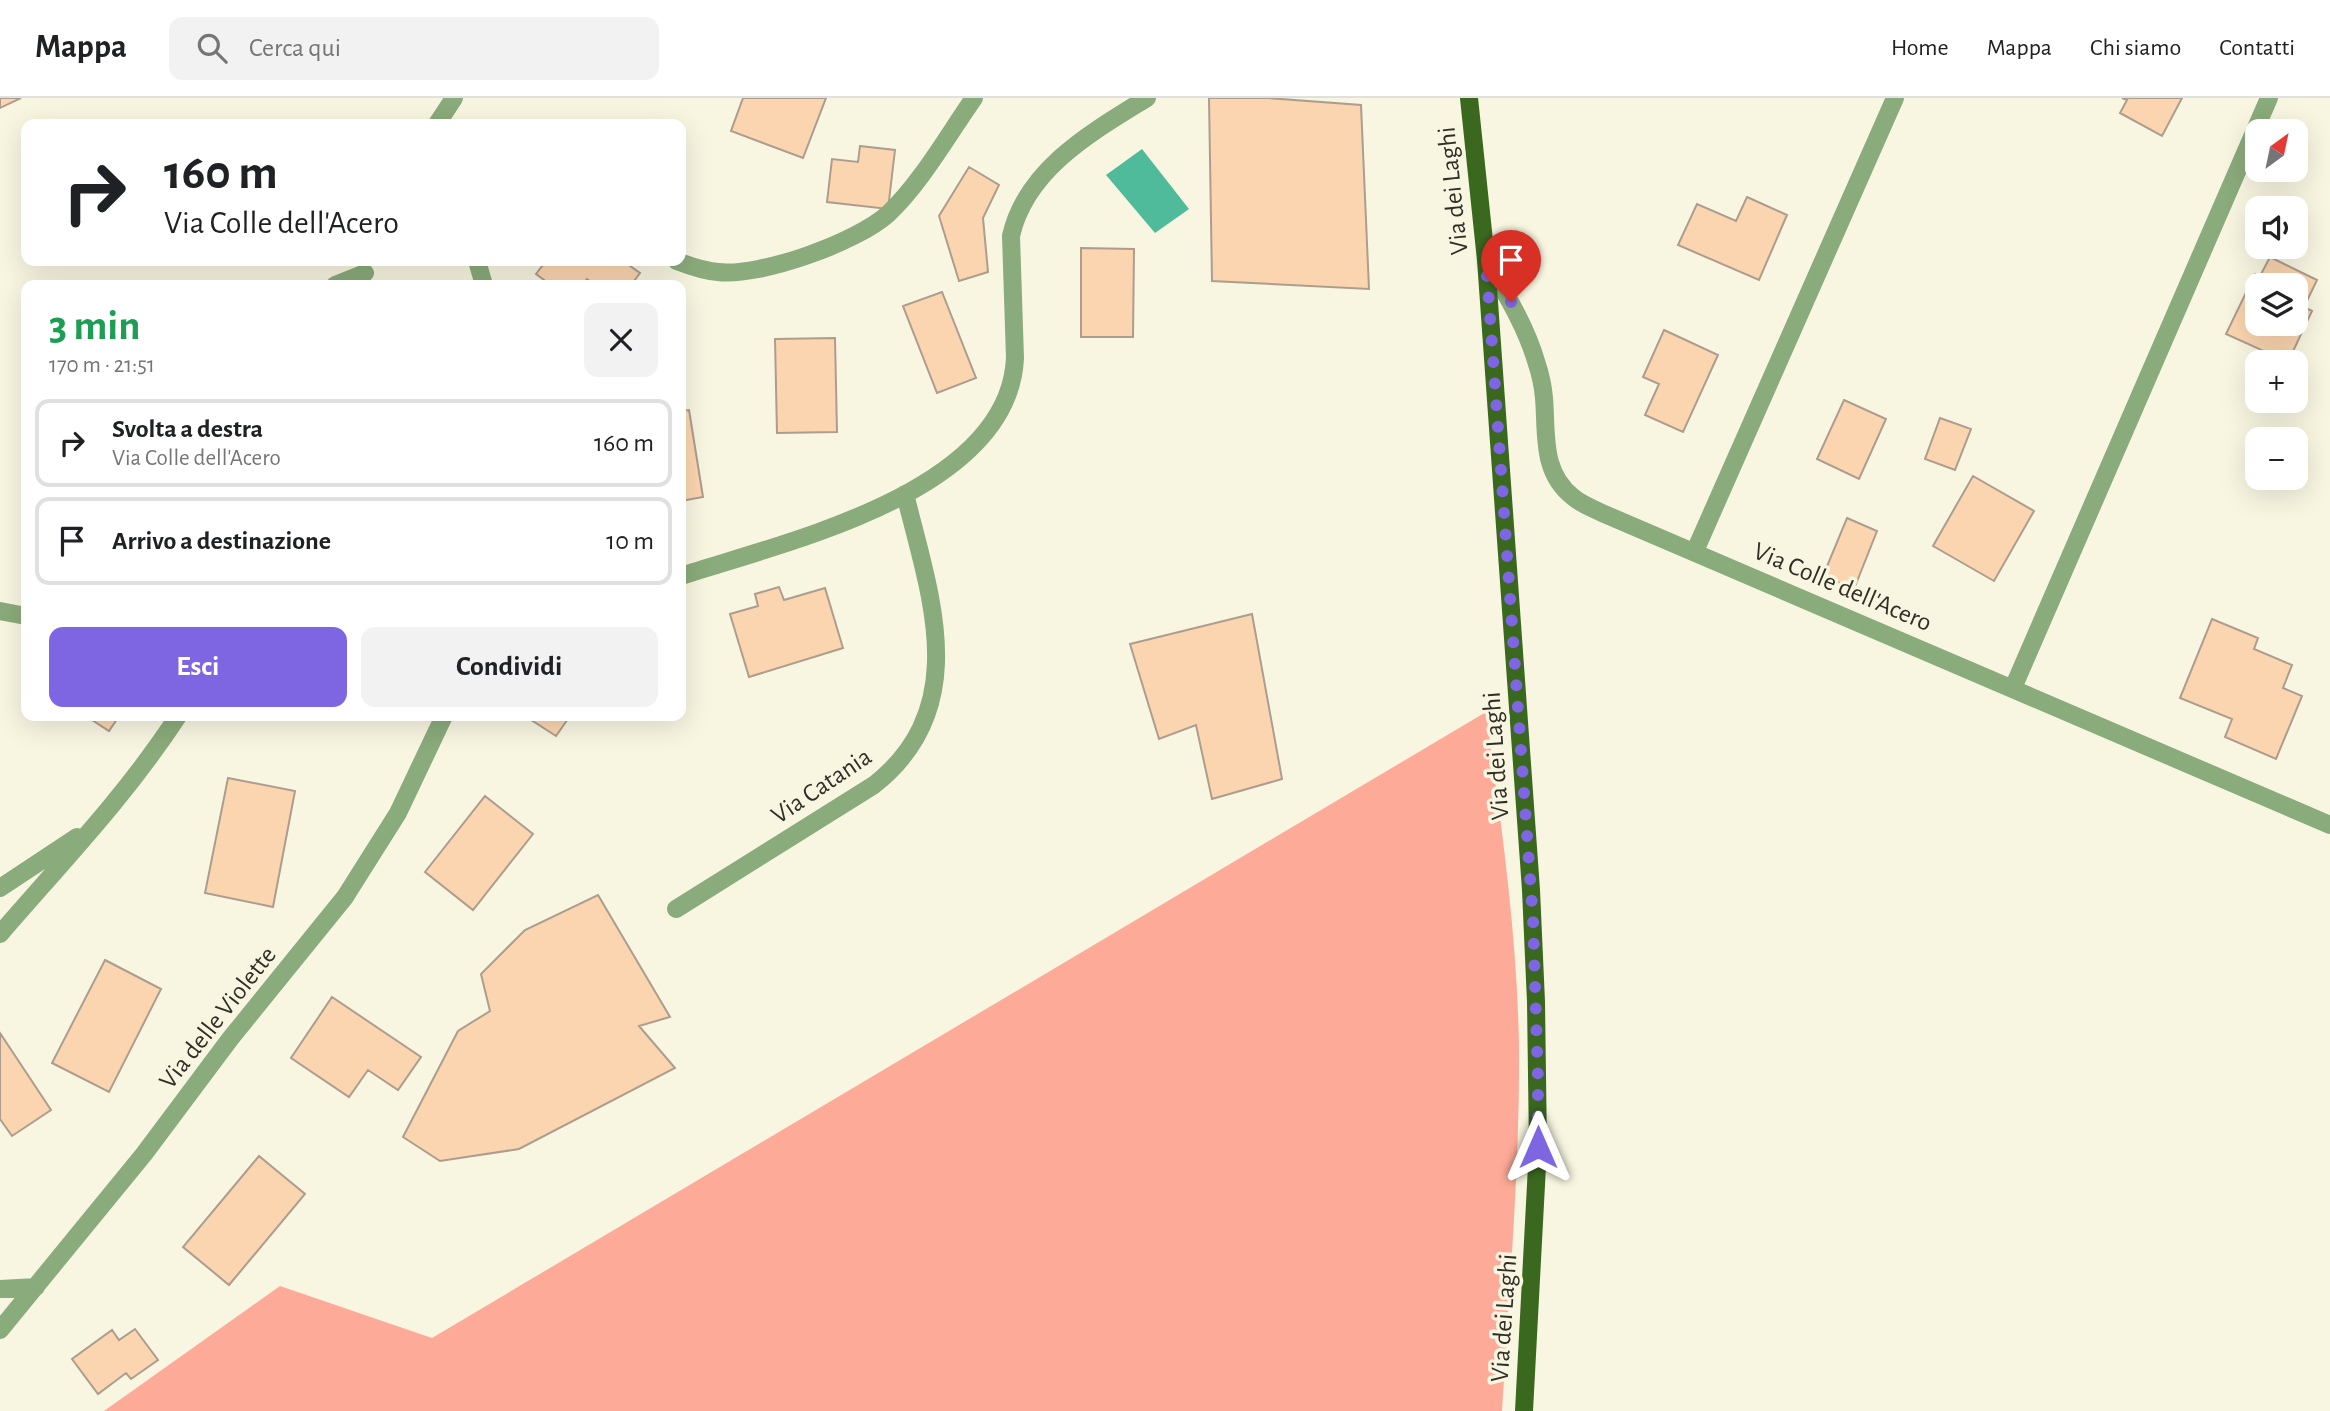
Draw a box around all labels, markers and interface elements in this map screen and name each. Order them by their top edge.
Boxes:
search box [169,17,659,80]
icon: search [193,29,231,67]
text: Mappa [35,31,127,64]
text: Cerca qui [249,35,341,61]
text: Home [1891,36,1949,60]
text: Mappa [1987,36,2052,60]
text: Chi siamo [2090,36,2181,60]
text: Contatti [2219,36,2295,60]
north arrow [2245,119,2308,182]
map controls [2245,119,2308,490]
street label: Via dei Laghi [1433,126,1473,256]
icon: right [49,147,140,238]
text: 160 m [164,149,278,198]
button: sound [2245,196,2308,259]
text: Via Colle dell'Acero [164,207,399,239]
pin [1481,230,1541,302]
icon: arrive [1492,241,1530,279]
button: layers [2245,273,2308,336]
button: close [584,303,658,377]
text: 3 min [49,305,141,347]
button: + [2245,350,2308,413]
text: 170 m · 21:51 [49,354,155,377]
text: Svolta a destra [112,416,263,442]
icon: right [53,424,91,462]
button: − [2245,427,2308,490]
text: 160 m [594,430,654,456]
text: Via Colle dell'Acero [112,447,281,470]
icon: arrive [53,522,91,560]
text: Arrivo a destinazione [112,528,331,554]
text: 10 m [606,528,654,554]
street label: Via Colle dell'Acero [1750,538,1936,636]
button: Esci [49,627,347,707]
button: Condividi [361,627,658,707]
street label: Via dei Laghi [1479,691,1513,821]
street label: Via Catania [767,743,876,829]
street label: Via delle Violette [155,942,281,1093]
position arrow [1501,1110,1575,1184]
street label: Via dei Laghi [1487,1253,1521,1383]

